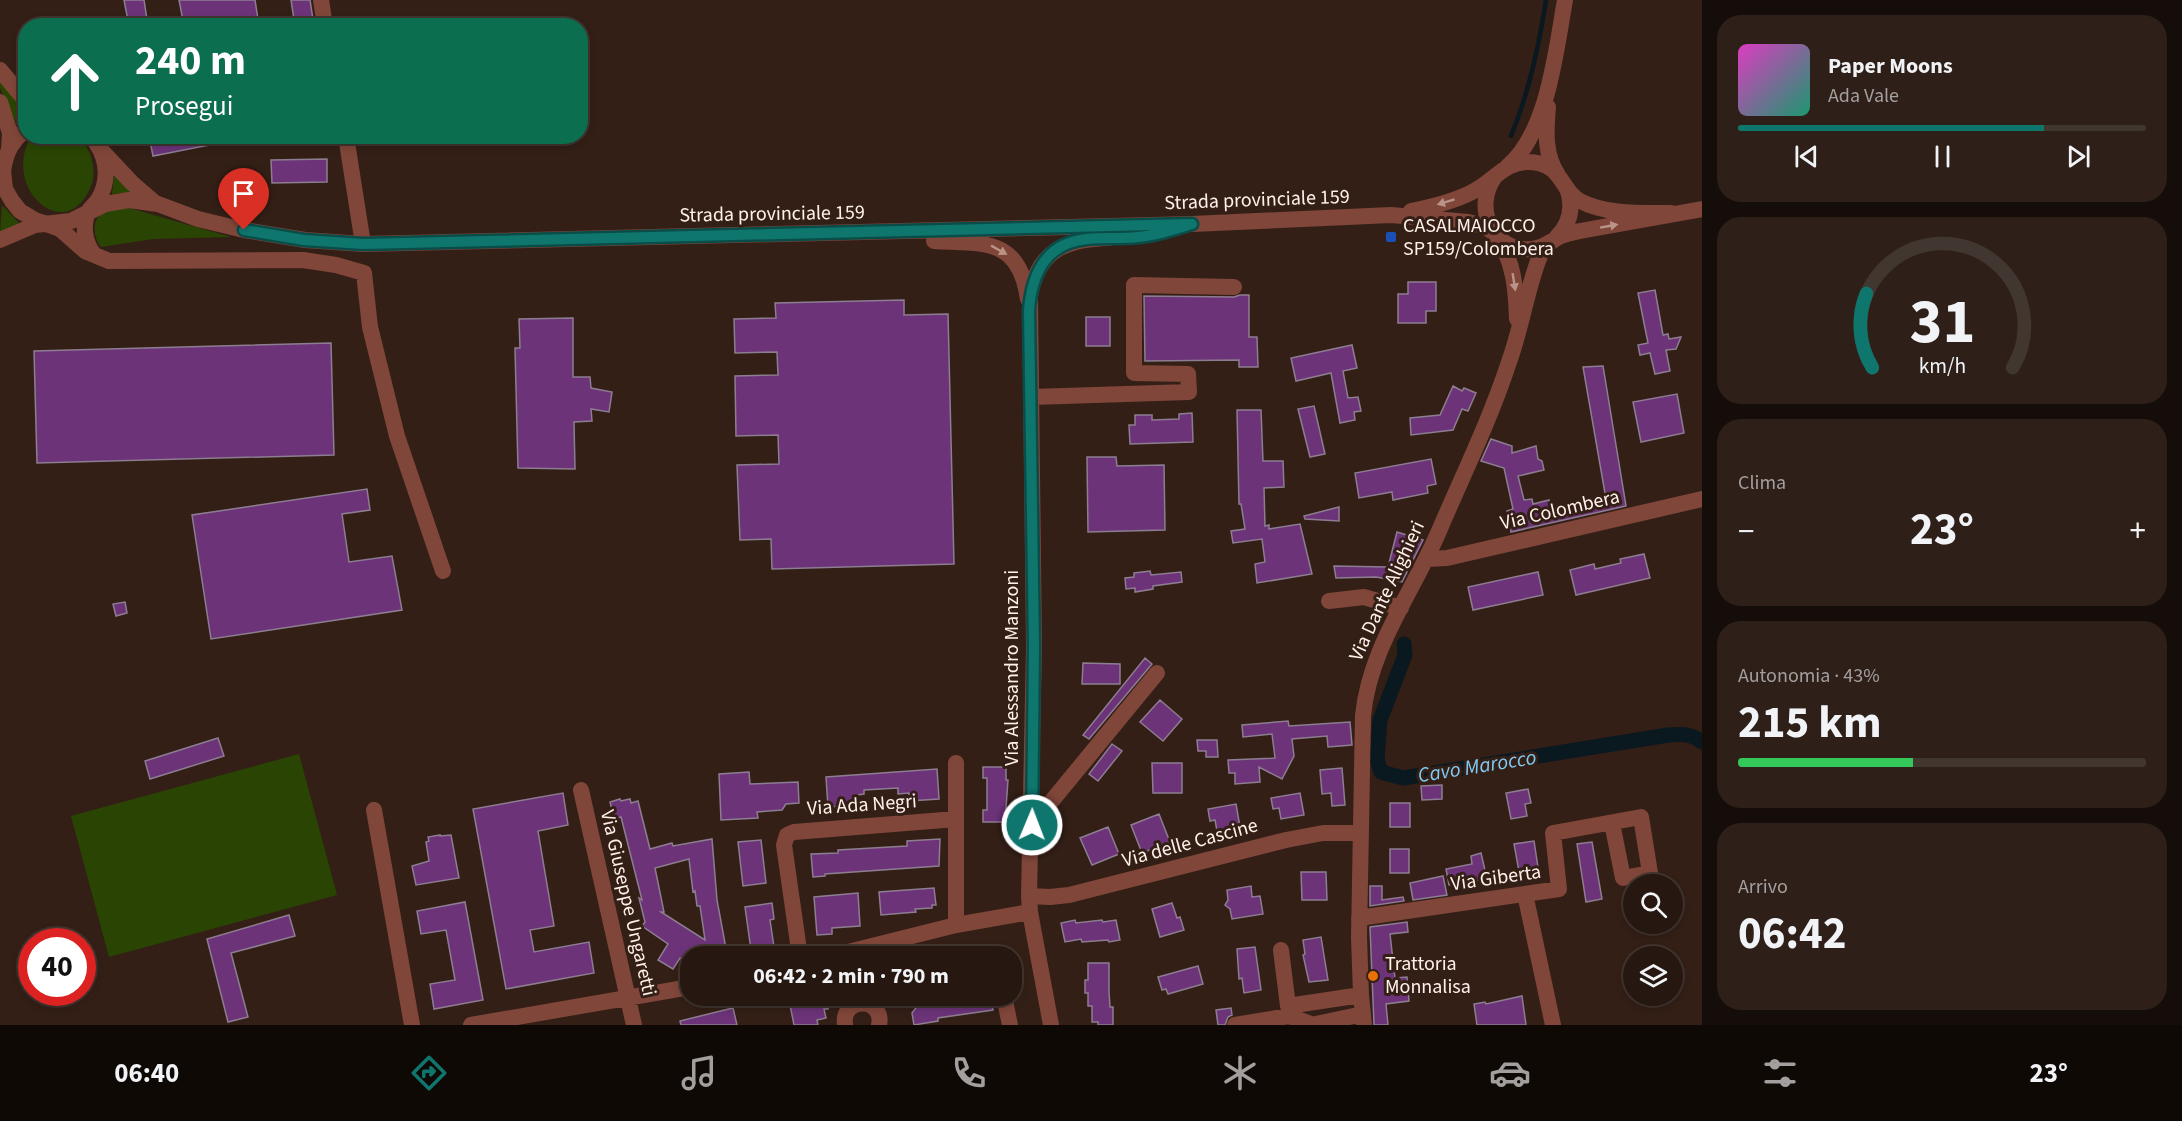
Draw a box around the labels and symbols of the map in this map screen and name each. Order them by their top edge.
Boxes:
pin [218,168,269,230]
street label: Strada provinciale 159 [1164,183,1350,217]
street label: Strada provinciale 159 [679,198,865,230]
one-way arrow [1437,198,1455,207]
place label: CASALMAIOCCO SP159/Colombera [1403,212,1554,263]
one-way arrow [1600,221,1619,230]
marker: CASALMAIOCCO SP159/Colombera [1384,230,1398,244]
one-way arrow [991,245,1008,255]
one-way arrow [1509,272,1518,291]
street label: Via Colombera [1498,483,1622,537]
street label: Via Dante Alighieri [1342,516,1432,666]
street label: Via Alessandro Manzoni [998,570,1026,766]
water label: Cavo Marocco [1416,742,1538,790]
street label: Via Ada Negri [806,787,918,823]
position arrow [1000,793,1064,857]
street label: Via Giuseppe Ungaretti [593,807,663,999]
street label: Via delle Cascine [1119,811,1261,875]
street label: Via Giberta [1449,858,1543,898]
speed limit sign: 40 [18,928,96,1006]
place label: Trattoria Monnalisa [1385,950,1471,1001]
marker: Trattoria Monnalisa [1366,969,1380,983]

